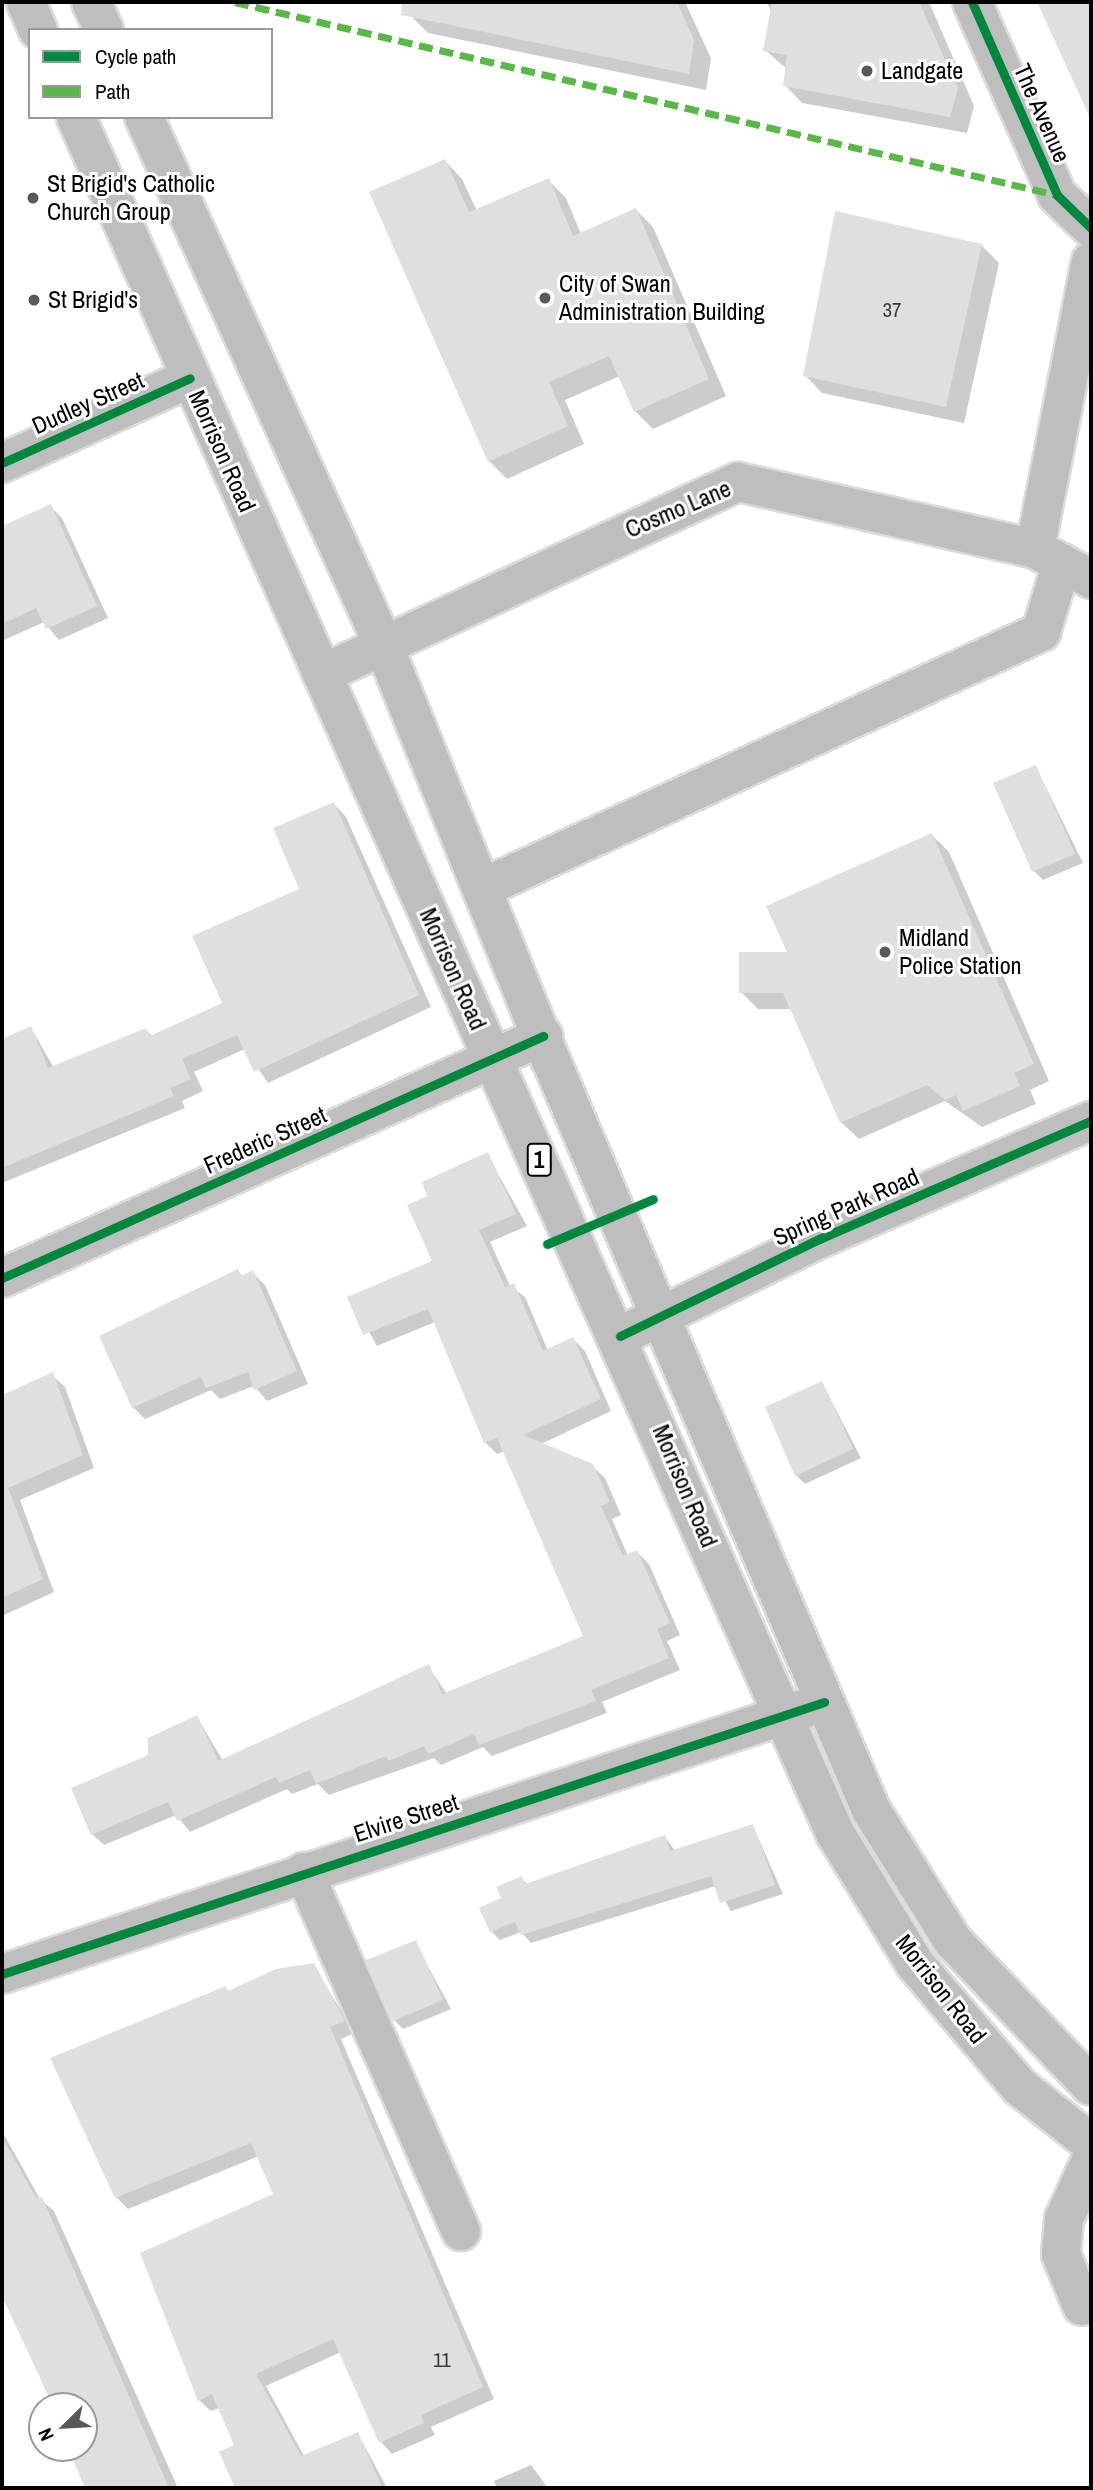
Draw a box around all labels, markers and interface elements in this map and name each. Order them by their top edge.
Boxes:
legend [28,28,273,119]
text: Cycle path [95,42,176,71]
place label: Landgate [881,57,963,85]
street label: The Avenue [1007,59,1077,167]
marker: Landgate [859,63,875,79]
text: Path [95,77,130,106]
place label: St Brigid's Catholic Church Group [47,170,215,226]
marker: St Brigid's Catholic Church Group [25,190,41,206]
place label: City of Swan Administration Building [559,270,765,326]
place label: St Brigid's [48,286,138,314]
marker: City of Swan Administration Building [537,290,553,306]
marker: St Brigid's [26,292,42,308]
house number: 37 [882,297,902,323]
street label: Dudley Street [28,366,148,440]
street label: Morrison Road [182,386,262,516]
street label: Cosmo Lane [621,474,735,544]
street label: Morrison Road [413,904,493,1034]
place label: Midland Police Station [899,924,1022,980]
marker: Midland Police Station [877,944,893,960]
street label: Frederic Street [199,1100,331,1180]
road number: 1 [527,1140,551,1180]
street label: Spring Park Road [769,1162,923,1252]
street label: Morrison Road [646,1420,724,1552]
street label: Elvire Street [350,1788,462,1848]
street label: Morrison Road [890,1929,992,2049]
house number: 11 [433,2347,451,2373]
north arrow [28,2392,98,2462]
text: N [31,2424,60,2445]

